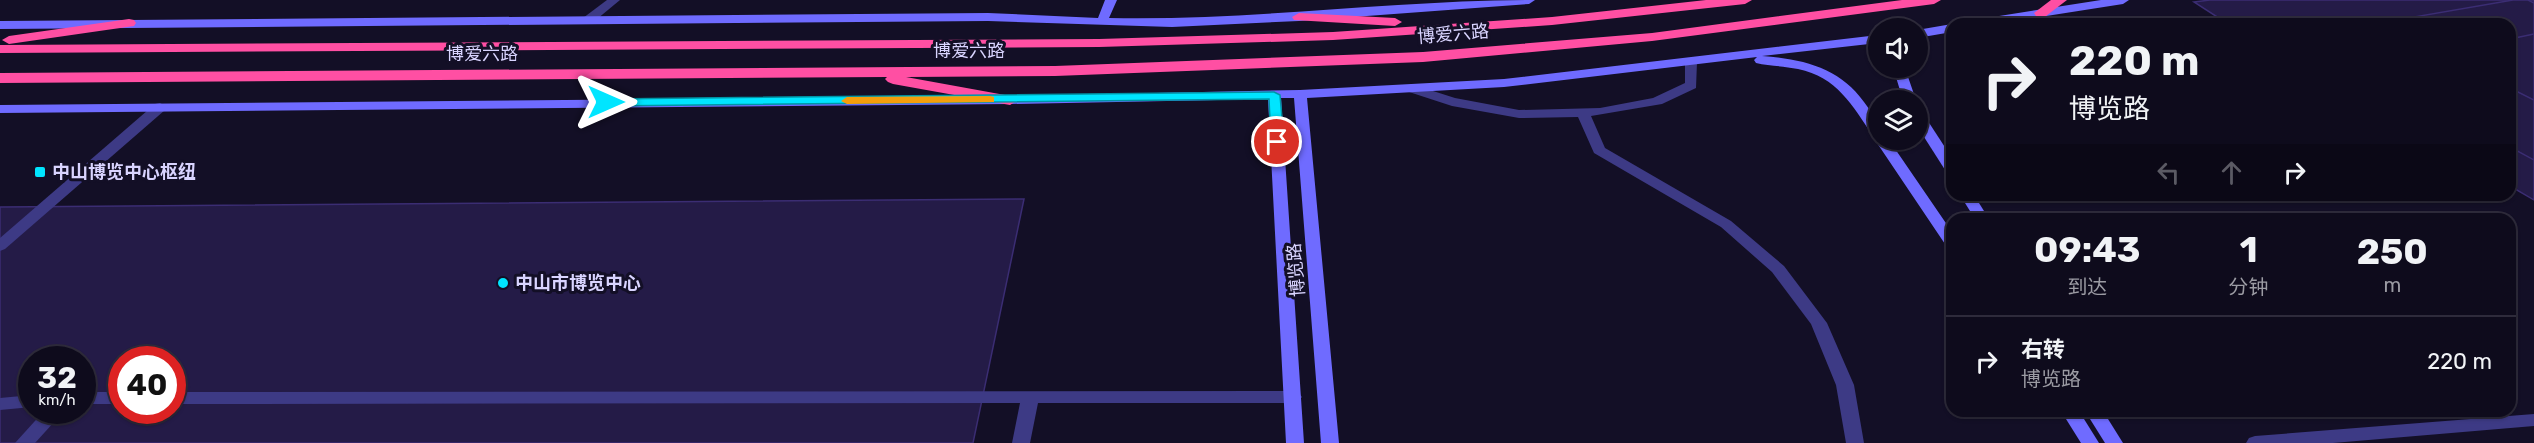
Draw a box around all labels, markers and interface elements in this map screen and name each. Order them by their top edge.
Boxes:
map controls [1868,18,1928,150]
button: sound [1868,18,1928,78]
street label: 博爱六路 [1416,20,1490,48]
text: 220 m [2069,36,2200,86]
street label: 博爱六路 [933,40,1005,62]
icon: right [1970,42,2048,120]
street label: 博爱六路 [446,43,518,65]
position arrow [574,70,638,134]
button: layers [1868,90,1928,150]
text: 博览路 [2069,93,2150,125]
pin [1251,116,1302,167]
icon: arrive [1260,125,1293,158]
icon: left [2152,156,2185,189]
icon: ahead [2215,156,2248,189]
icon: right [2278,156,2311,189]
place label: 中山博览中心枢纽 [52,161,196,183]
marker: 中山博览中心枢纽 [33,165,47,179]
text: 09:43 [2034,228,2141,271]
text: 1 [2240,228,2258,271]
text: 250 [2357,230,2428,273]
street label: 博览路 [1283,242,1309,298]
place label: 中山市博览中心 [515,272,641,294]
text: m [2383,273,2401,297]
text: 到达 [2067,275,2107,299]
text: 分钟 [2229,275,2269,299]
marker: 中山市博览中心 [496,276,510,290]
text: 右转 [2021,336,2065,363]
icon: right [1970,345,2003,378]
speed limit sign: 40 [108,346,186,424]
text: 220 m [2427,348,2492,375]
text: 32 [37,360,77,396]
text: 博览路 [2021,367,2081,391]
text: km/h [38,391,76,409]

